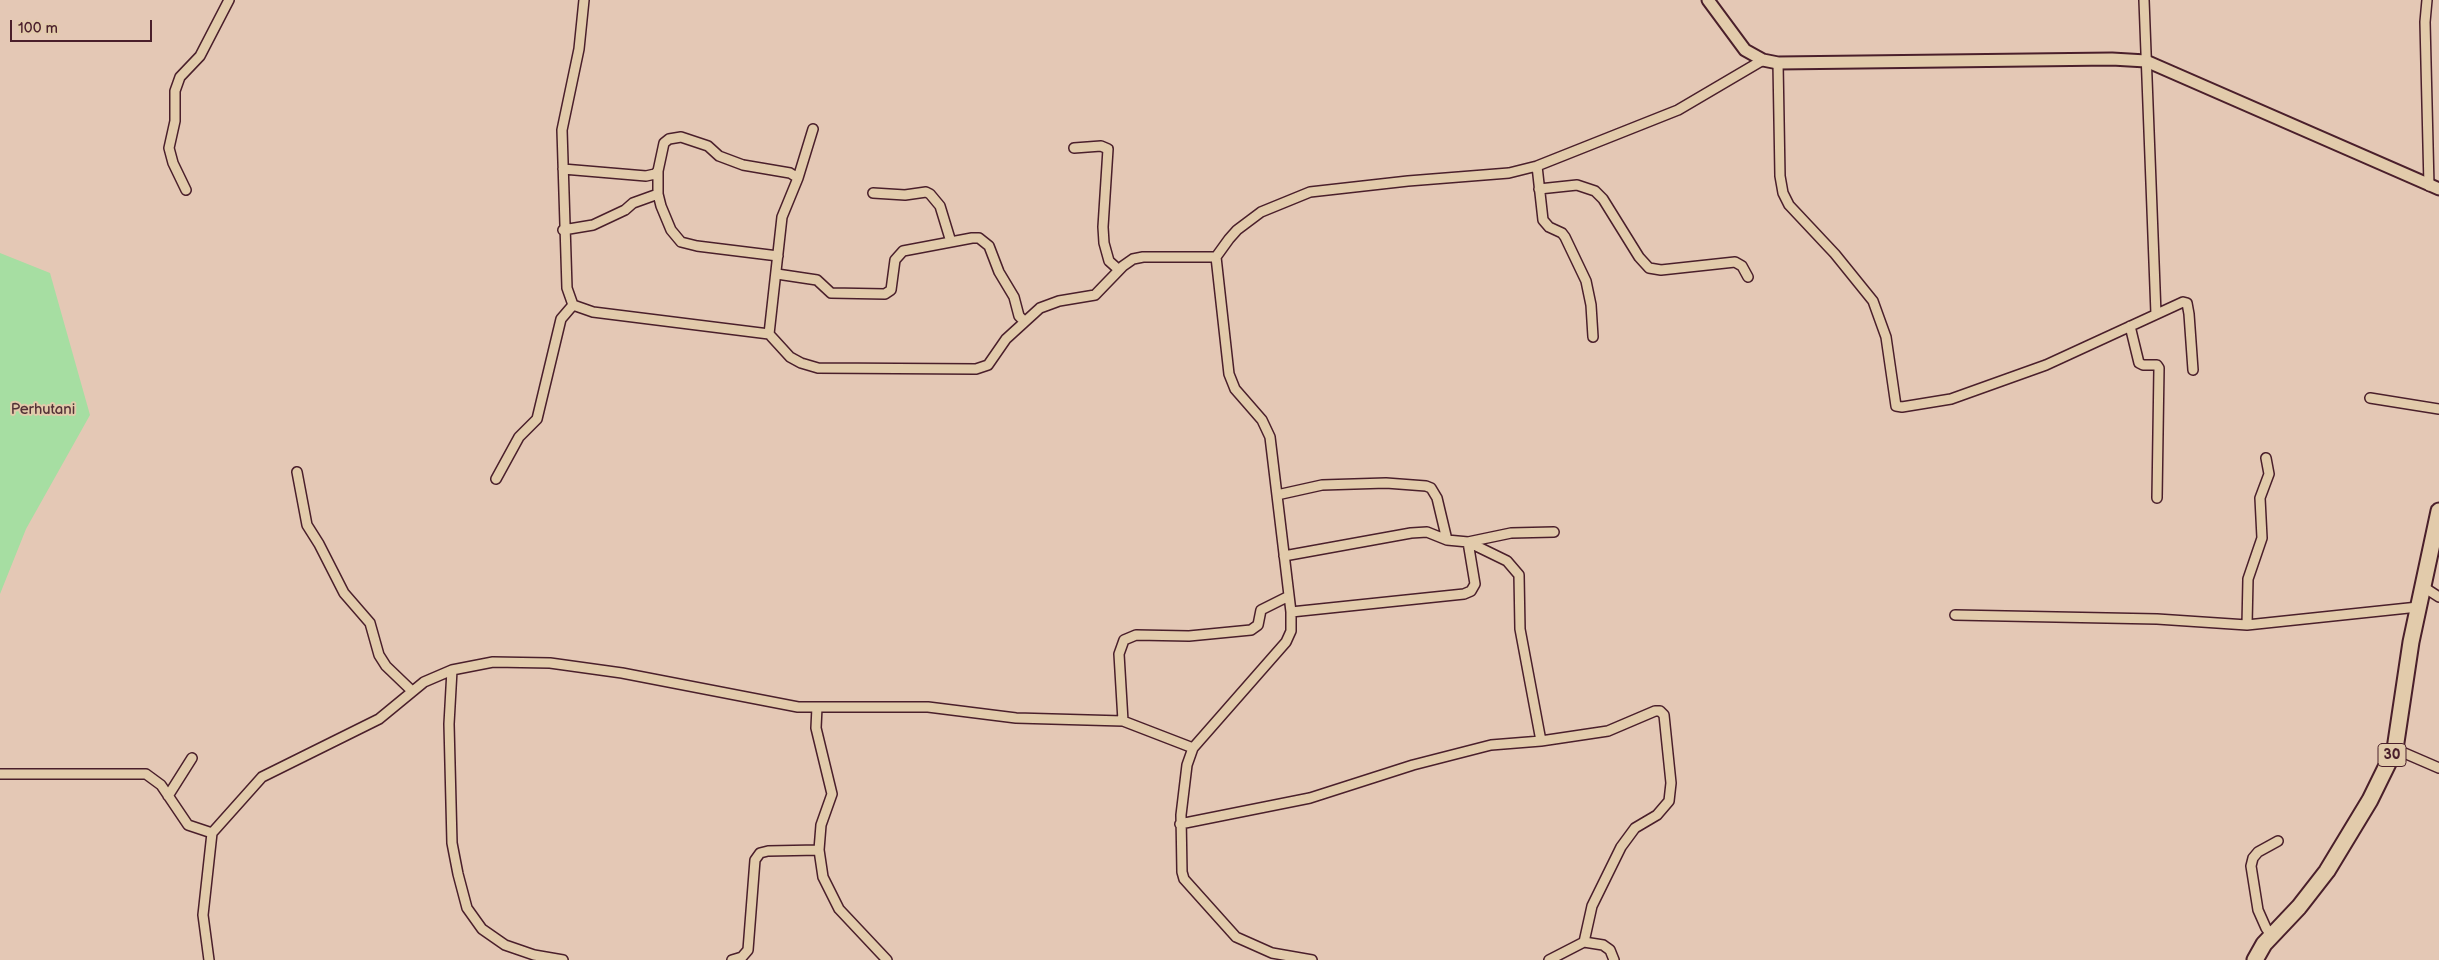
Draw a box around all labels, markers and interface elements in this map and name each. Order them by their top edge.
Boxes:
scale bar [12,10,155,42]
text: 100 m [18,19,58,38]
park label: Perhutani [11,401,75,419]
road number: 30 [2378,744,2406,766]

